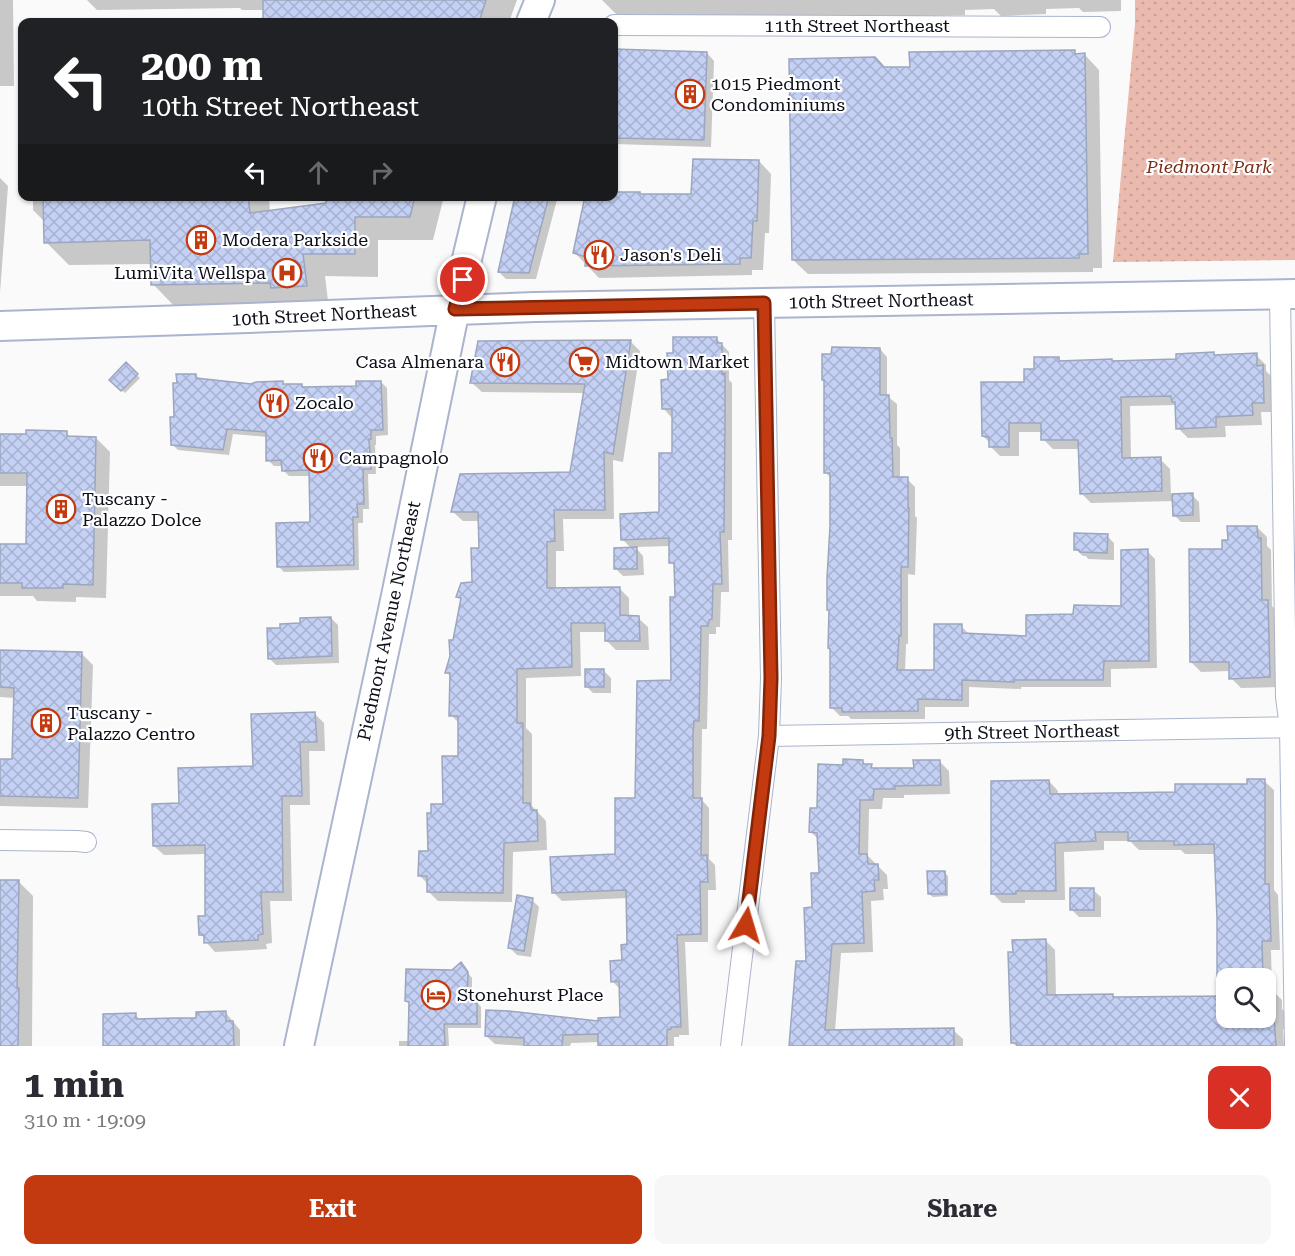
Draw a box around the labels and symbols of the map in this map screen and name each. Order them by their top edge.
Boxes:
street label: 11th Street Northeast [764,15,950,36]
place label: 1015 Piedmont Condominiums [711,73,845,115]
building icon: 1015 Piedmont Condominiums [674,78,706,110]
park label: Piedmont Park [1145,156,1272,177]
building icon: Modera Parkside [185,224,217,256]
place label: Modera Parkside [222,229,368,250]
restaurant icon: Jason's Deli [583,239,615,271]
place label: Jason's Deli [620,244,722,265]
pin [437,254,488,305]
hospital icon: LumiVita Wellspa [271,257,303,289]
place label: LumiVita Wellspa [114,262,266,283]
street label: 10th Street Northeast [788,288,974,313]
street label: 10th Street Northeast [231,299,417,330]
restaurant icon: Casa Almenara [489,346,521,378]
supermarket icon: Midtown Market [568,346,600,378]
place label: Casa Almenara [356,351,484,372]
place label: Midtown Market [605,351,750,372]
restaurant icon: Zocalo [258,387,290,419]
place label: Zocalo [295,392,354,413]
restaurant icon: Campagnolo [302,442,334,474]
place label: Campagnolo [339,447,449,468]
place label: Tuscany - Palazzo Dolce [82,488,201,530]
building icon: Tuscany - Palazzo Dolce [45,493,77,525]
street label: Piedmont Avenue Northeast [353,499,424,743]
place label: Tuscany - Palazzo Centro [67,702,195,744]
building icon: Tuscany - Palazzo Centro [30,707,62,739]
street label: 9th Street Northeast [944,719,1120,744]
position arrow [714,893,778,957]
hotel icon: Stonehurst Place [420,979,452,1011]
place label: Stonehurst Place [457,984,604,1005]

